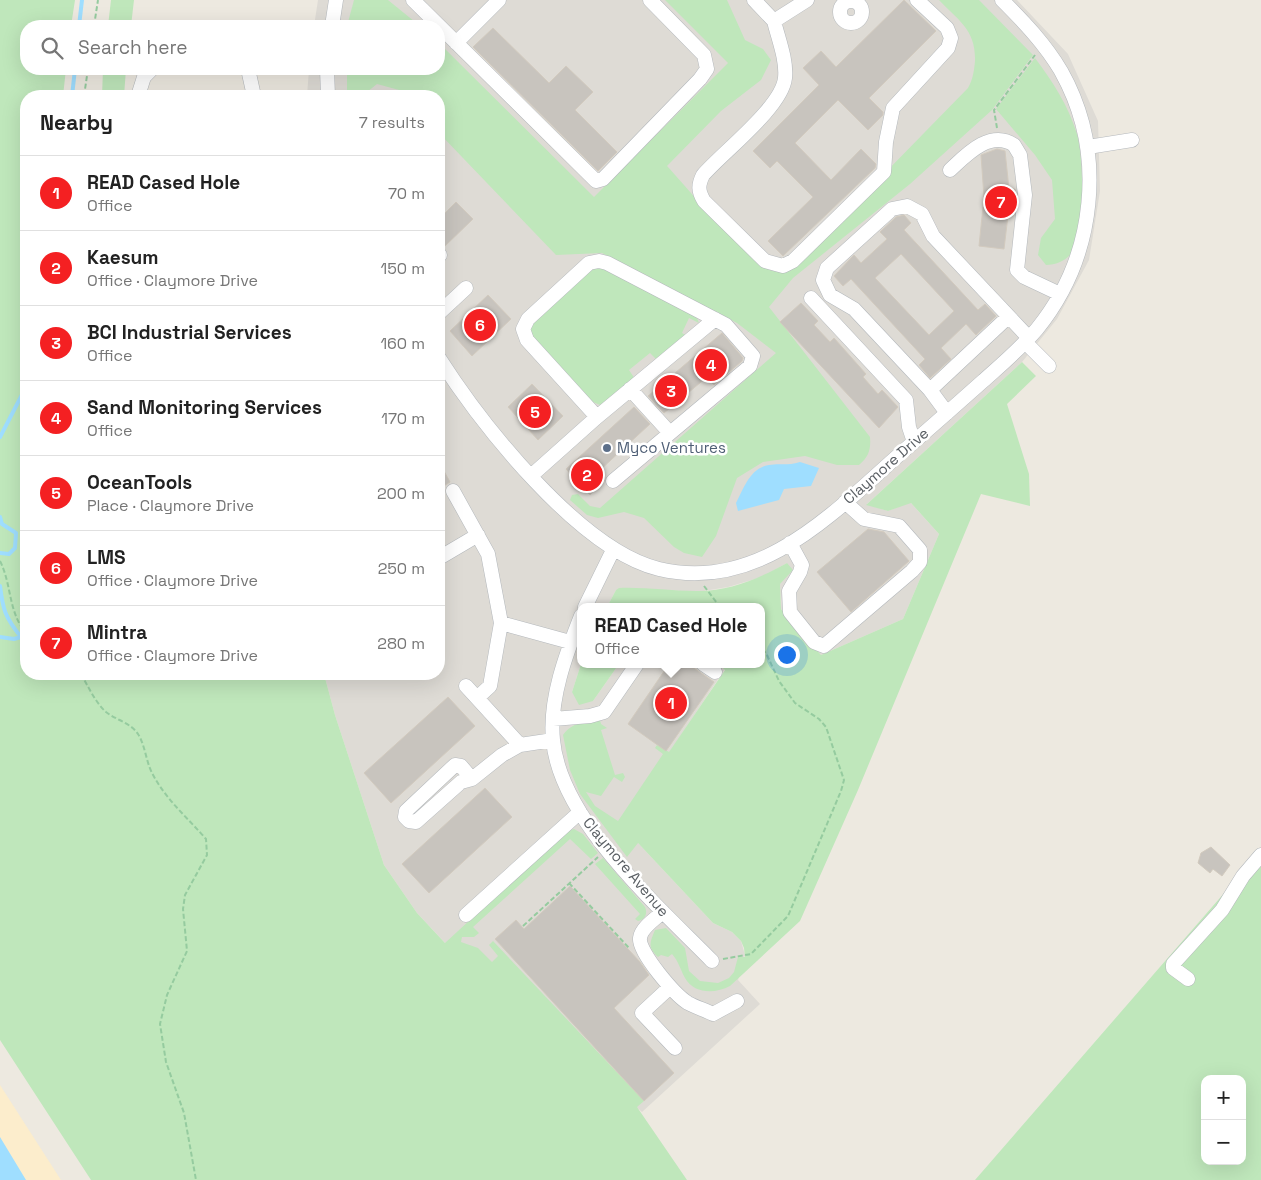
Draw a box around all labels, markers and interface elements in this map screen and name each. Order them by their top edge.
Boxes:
search box [20,20,445,75]
icon: search [38,34,66,62]
text: Search here [78,35,188,60]
text: Nearby [40,109,113,136]
text: 7 results [359,112,425,133]
text: READ Cased Hole [87,170,240,195]
text: 1 [52,183,60,204]
text: 70 m [388,183,425,204]
pin: 7 [985,183,1017,221]
text: Office [87,195,133,216]
text: Kaesum [87,245,159,270]
text: 2 [51,258,61,279]
text: 150 m [381,258,425,279]
text: Office · Claymore Drive [87,270,258,291]
pin: 6 [464,306,496,344]
text: BCI Industrial Services [87,320,292,345]
text: 3 [51,333,61,354]
text: 160 m [380,333,425,354]
text: Office [87,345,133,366]
pin: 4 [695,346,727,384]
pin: 3 [655,372,687,410]
pin: 5 [519,393,551,431]
text: Sand Monitoring Services [87,395,322,420]
text: 4 [51,408,61,429]
text: 170 m [381,408,425,429]
text: Office [87,420,133,441]
street label: Claymore Drive [839,423,932,508]
place label: Myco Ventures [617,438,726,457]
marker: Myco Ventures [601,442,613,454]
pin: 2 [571,456,603,494]
text: OceanTools [87,470,192,495]
text: 5 [51,483,61,504]
text: 200 m [377,483,425,504]
text: Place · Claymore Drive [87,495,254,516]
text: LMS [87,545,126,570]
text: 6 [51,558,61,579]
text: 250 m [378,558,425,579]
text: Office · Claymore Drive [87,570,258,591]
popup [577,603,765,668]
text: READ Cased Hole [594,613,748,638]
text: Mintra [87,620,147,645]
text: 7 [52,633,60,654]
text: 280 m [377,633,425,654]
text: Office [594,638,640,659]
your location [774,642,800,668]
text: Office · Claymore Drive [87,645,258,666]
pin: 1 [655,684,687,722]
street label: Claymore Avenue [579,813,674,920]
map controls [1201,1075,1246,1165]
button: + [1201,1075,1246,1120]
button: − [1201,1120,1246,1165]

